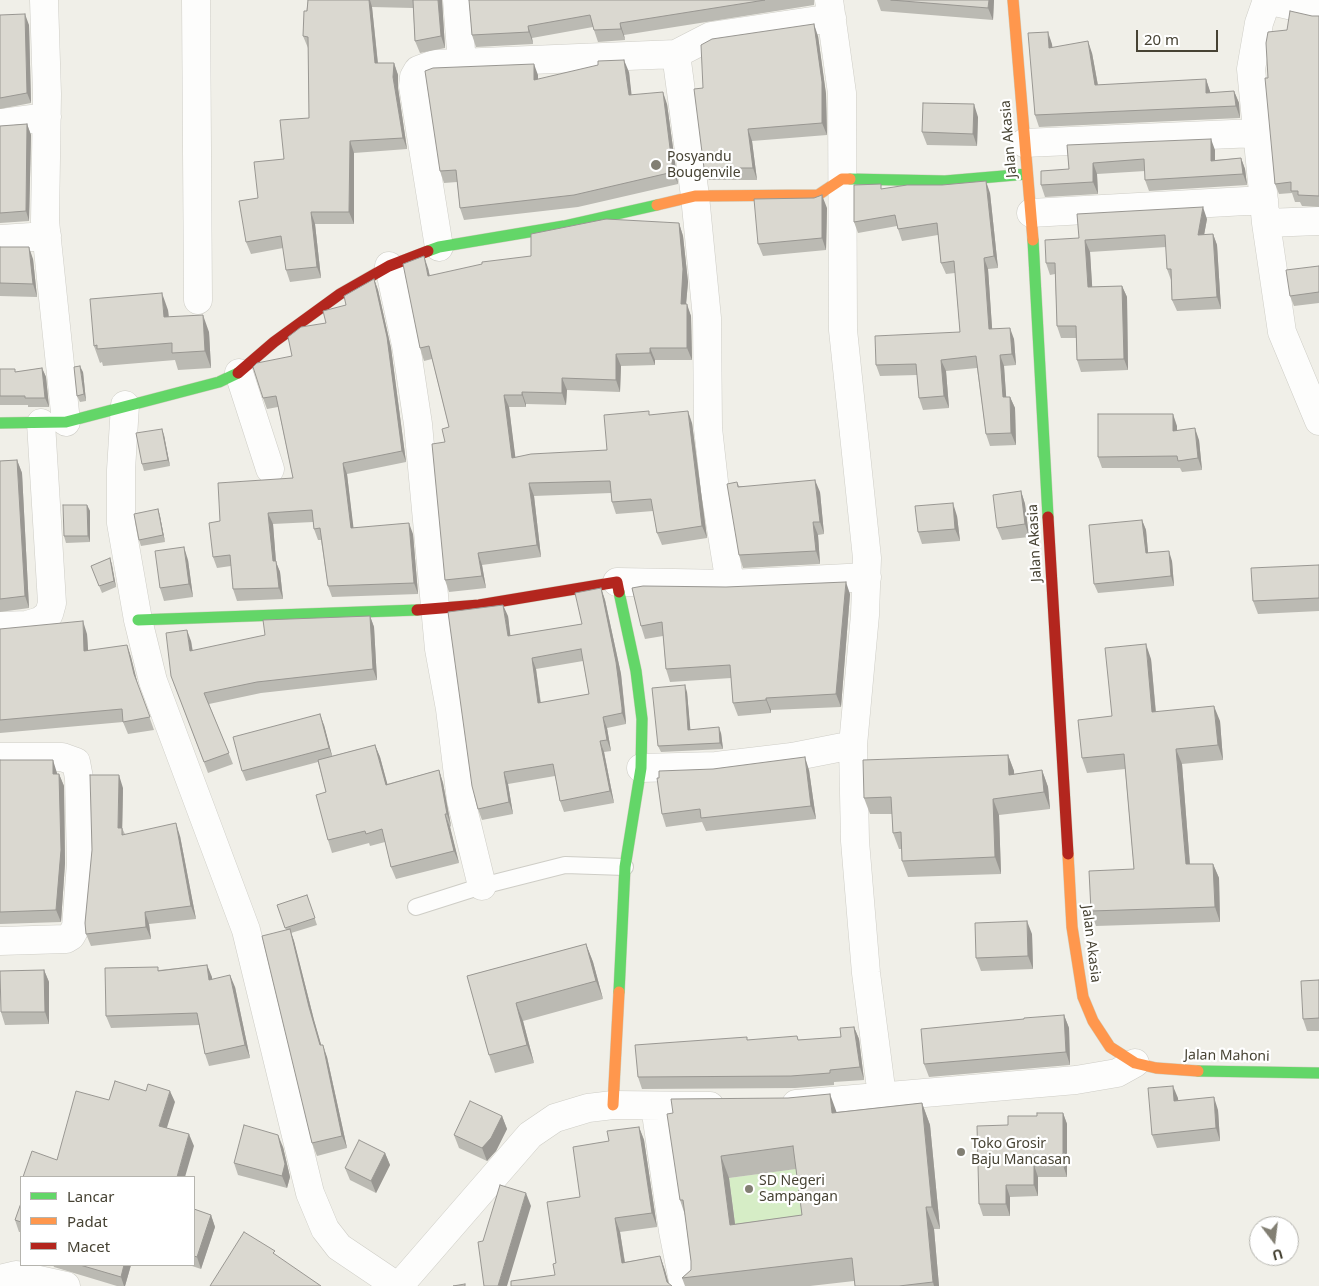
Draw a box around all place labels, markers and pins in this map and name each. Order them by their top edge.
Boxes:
place label: Posyandu Bougenvile [667,149,741,182]
marker: Posyandu Bougenvile [649,158,663,172]
place label: Toko Grosir Baju Mancasan [971,1136,1071,1168]
marker: Toko Grosir Baju Mancasan [955,1146,967,1158]
place label: SD Negeri Sampangan [759,1173,838,1206]
marker: SD Negeri Sampangan [743,1183,755,1195]

